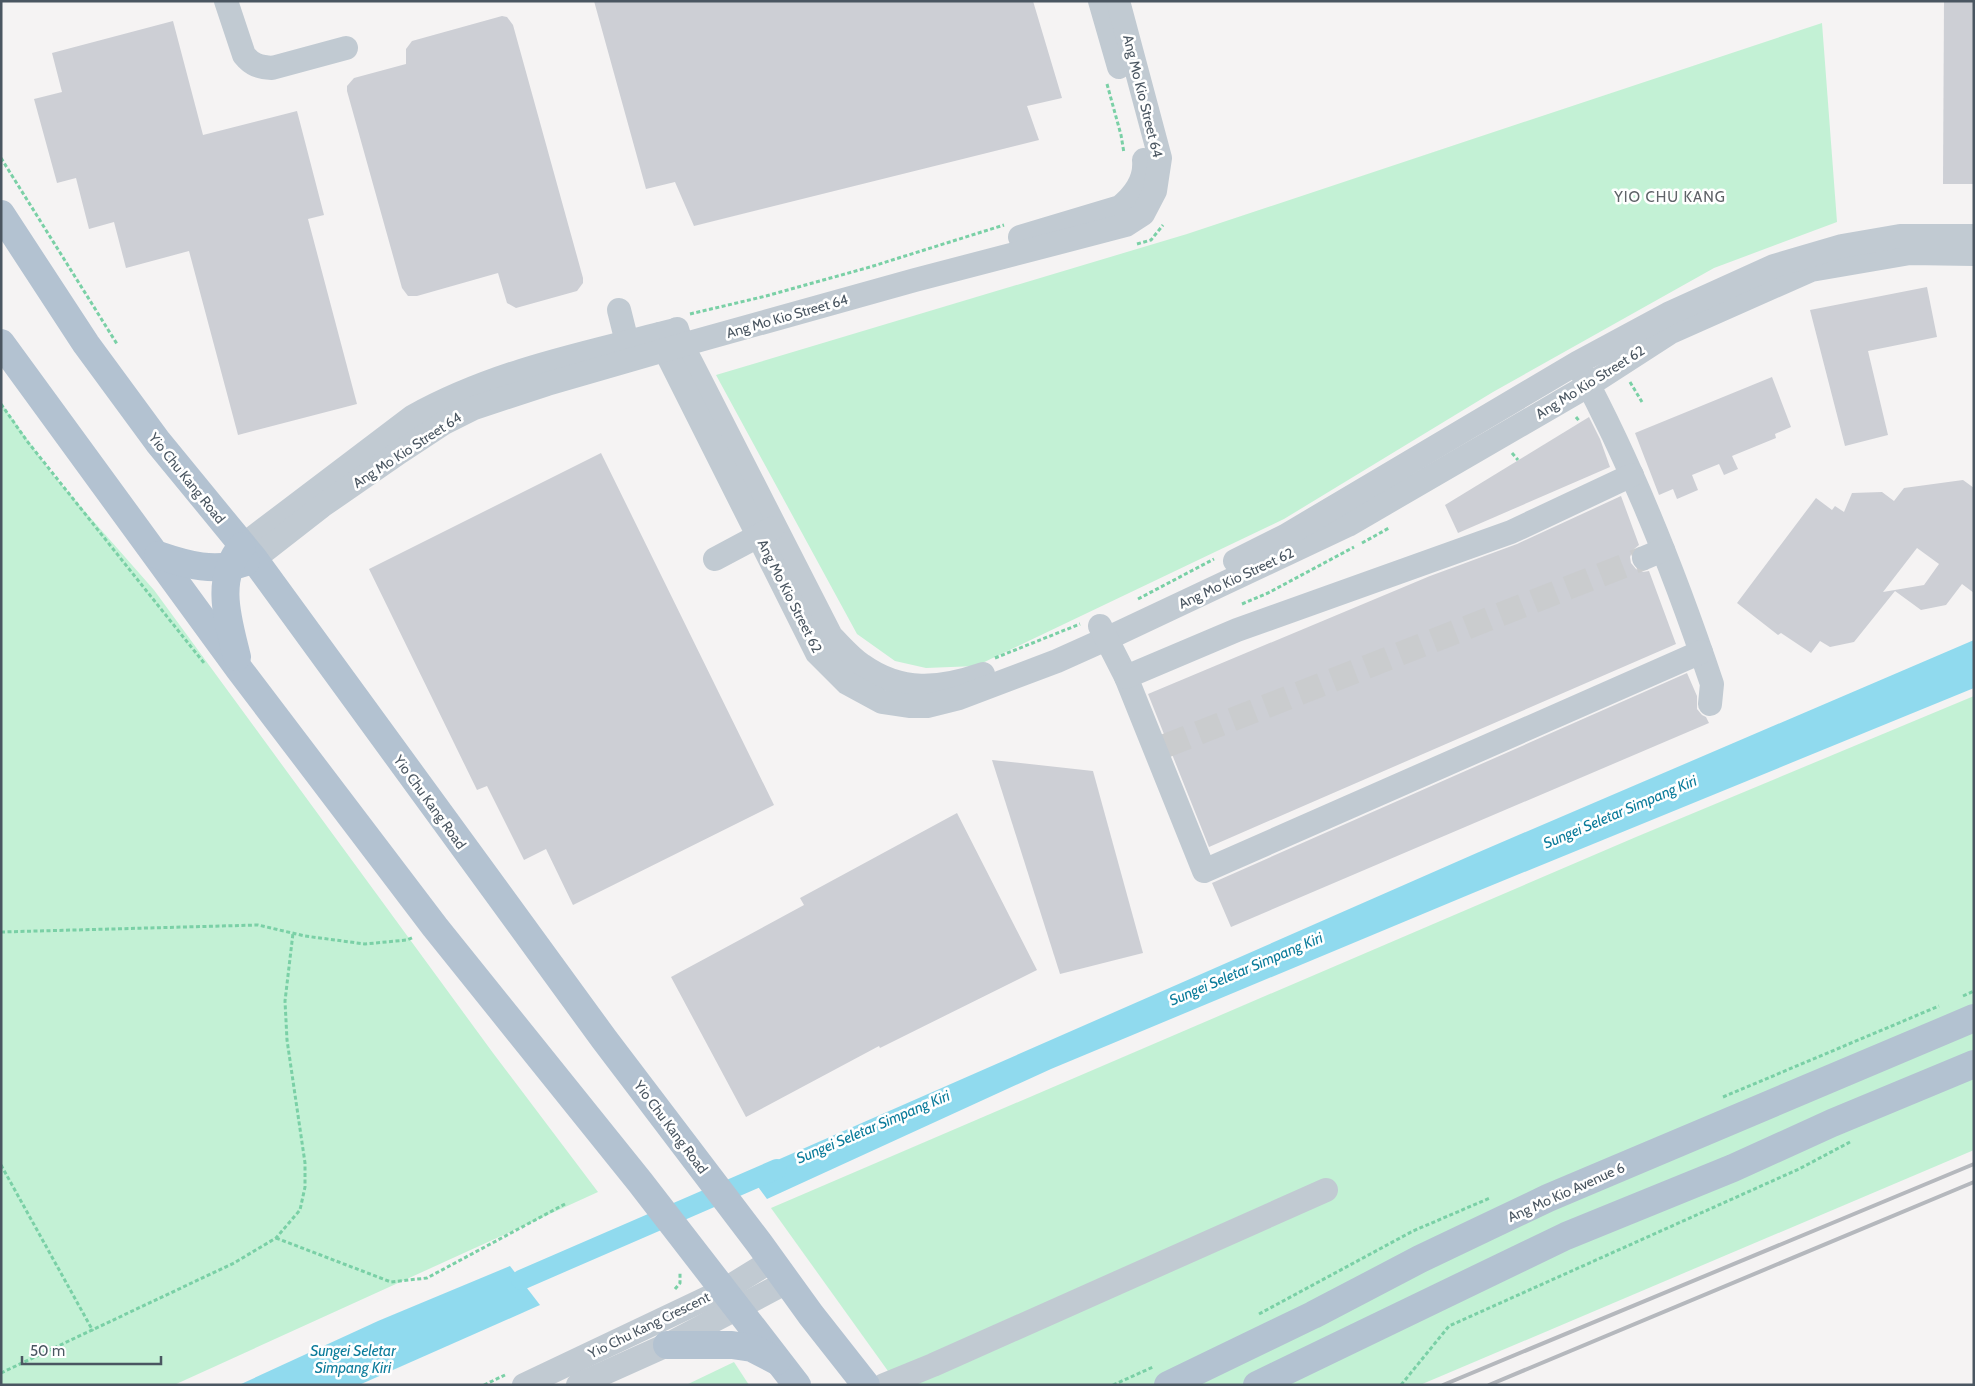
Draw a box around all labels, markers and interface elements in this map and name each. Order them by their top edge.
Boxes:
street label: Ang Mo Kio Street 64 [1119,33,1167,159]
district label: YIO CHU KANG [1613,188,1726,206]
street label: Ang Mo Kio Street 64 [724,290,850,342]
street label: Ang Mo Kio Street 62 [1532,341,1648,423]
street label: Ang Mo Kio Street 64 [349,408,465,492]
street label: Yio Chu Kang Road [144,428,229,527]
street label: Ang Mo Kio Street 62 [754,536,826,656]
street label: Ang Mo Kio Street 62 [1175,543,1297,613]
street label: Yio Chu Kang Road [389,751,470,853]
water label: Sungei Seletar Simpang Kiri [1541,771,1700,853]
water label: Sungei Seletar Simpang Kiri [1167,928,1326,1010]
street label: Yio Chu Kang Road [630,1076,712,1177]
water label: Sungei Seletar Simpang Kiri [794,1086,953,1168]
street label: Ang Mo Kio Avenue 6 [1505,1158,1627,1226]
street label: Yio Chu Kang Crescent [584,1288,713,1363]
scale bar [22,1334,161,1366]
text: 50 m [30,1342,65,1360]
water label: Sungei Seletar Simpang Kiri [310,1342,397,1377]

